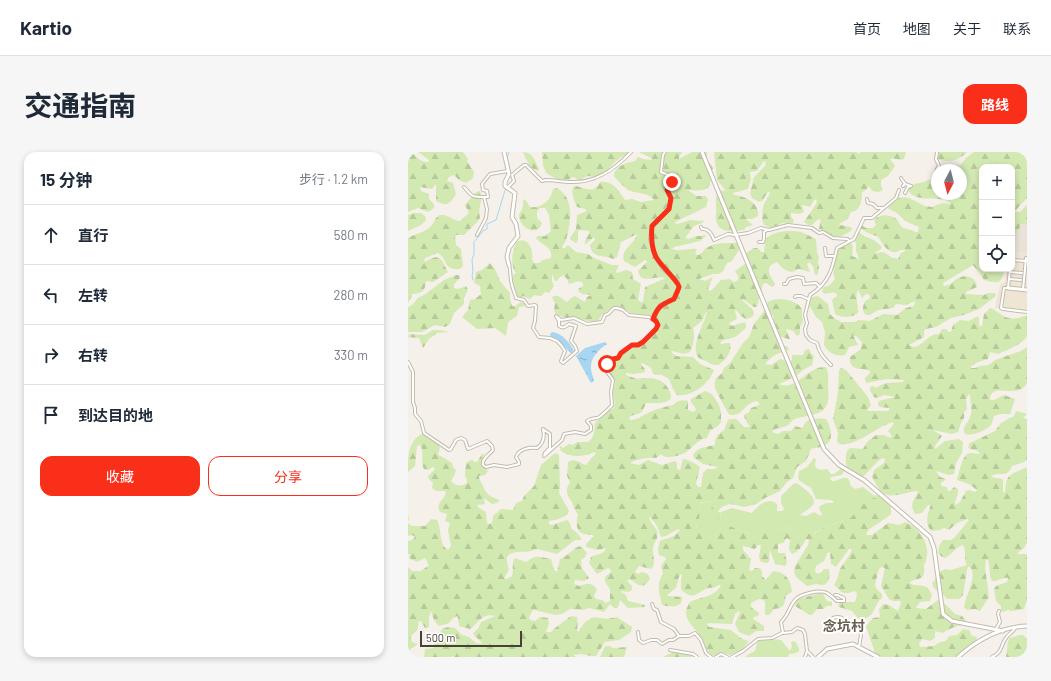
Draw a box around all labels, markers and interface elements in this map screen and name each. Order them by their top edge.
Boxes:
text: Kartio [20,16,72,39]
text: 首页 [853,20,881,37]
text: 地图 [903,20,931,37]
text: 关于 [953,20,981,37]
text: 联系 [1003,20,1031,37]
button: 路线 [963,84,1027,124]
text: 交通指南 [24,88,136,122]
north arrow [931,164,967,200]
map controls [979,164,1015,272]
button: + [979,164,1015,200]
text: 15 分钟 [40,169,93,189]
text: 步行 · 1.2 km [299,171,368,187]
route end [663,173,681,191]
button: − [979,200,1015,236]
icon: ahead [40,224,62,246]
text: 直行 [78,226,108,244]
text: 580 m [334,227,368,243]
button: locate [979,236,1015,272]
icon: left [40,284,62,306]
text: 左转 [78,286,108,304]
text: 280 m [334,287,368,303]
icon: right [40,344,62,366]
text: 右转 [78,346,108,364]
text: 330 m [334,347,368,363]
route start [598,355,616,373]
icon: arrive [40,404,62,426]
text: 到达目的地 [78,406,153,424]
button: 收藏 [40,456,200,496]
button: 分享 [208,456,368,496]
district label: 念坑村 [823,617,865,634]
scale bar [420,629,522,648]
text: 500 m [426,631,455,644]

